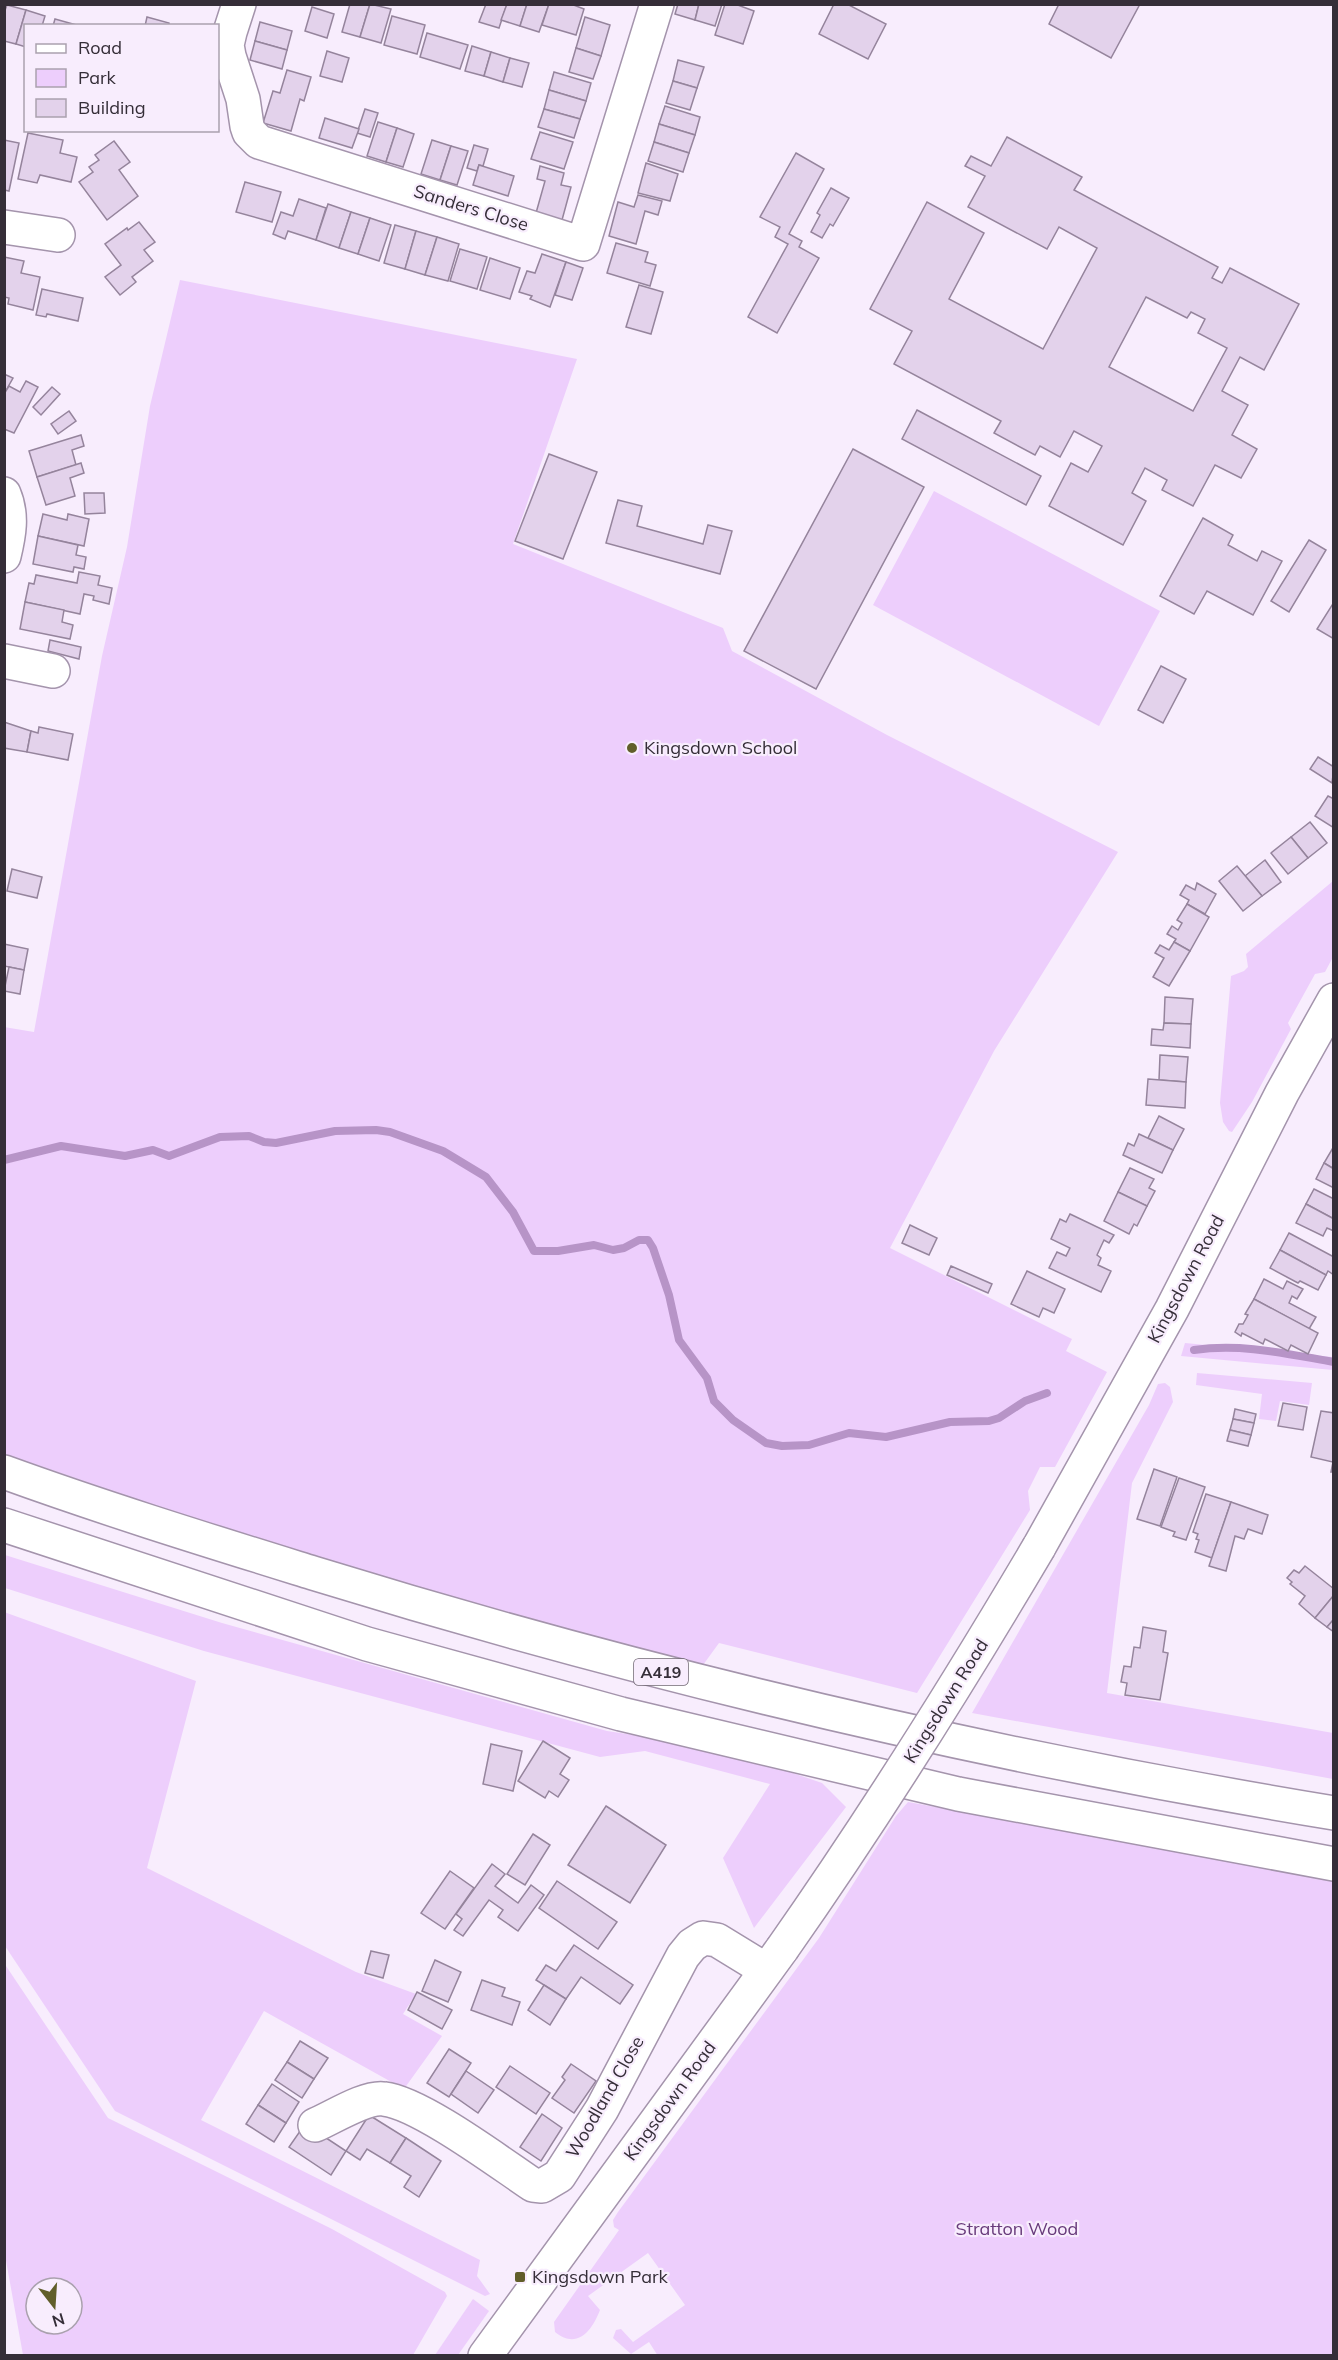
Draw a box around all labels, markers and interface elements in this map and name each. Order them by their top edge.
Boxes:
legend [24,24,219,132]
text: Road [78,36,122,59]
text: Park [78,66,117,89]
text: Building [78,96,146,119]
street label: Sanders Close [411,179,531,236]
place label: Kingsdown School [644,736,797,759]
marker: Kingsdown School [625,741,639,755]
street label: Kingsdown Road [1142,1211,1229,1347]
street label: Kingsdown Road [898,1634,993,1767]
road number: A419 [634,1659,688,1685]
street label: Woodland Close [560,2032,649,2162]
street label: Kingsdown Road [619,2037,721,2165]
park label: Stratton Wood [956,2217,1078,2240]
place label: Kingsdown Park [532,2265,668,2288]
marker: Kingsdown Park [513,2270,527,2284]
north arrow [24,2276,84,2336]
text: N [50,2309,67,2332]

